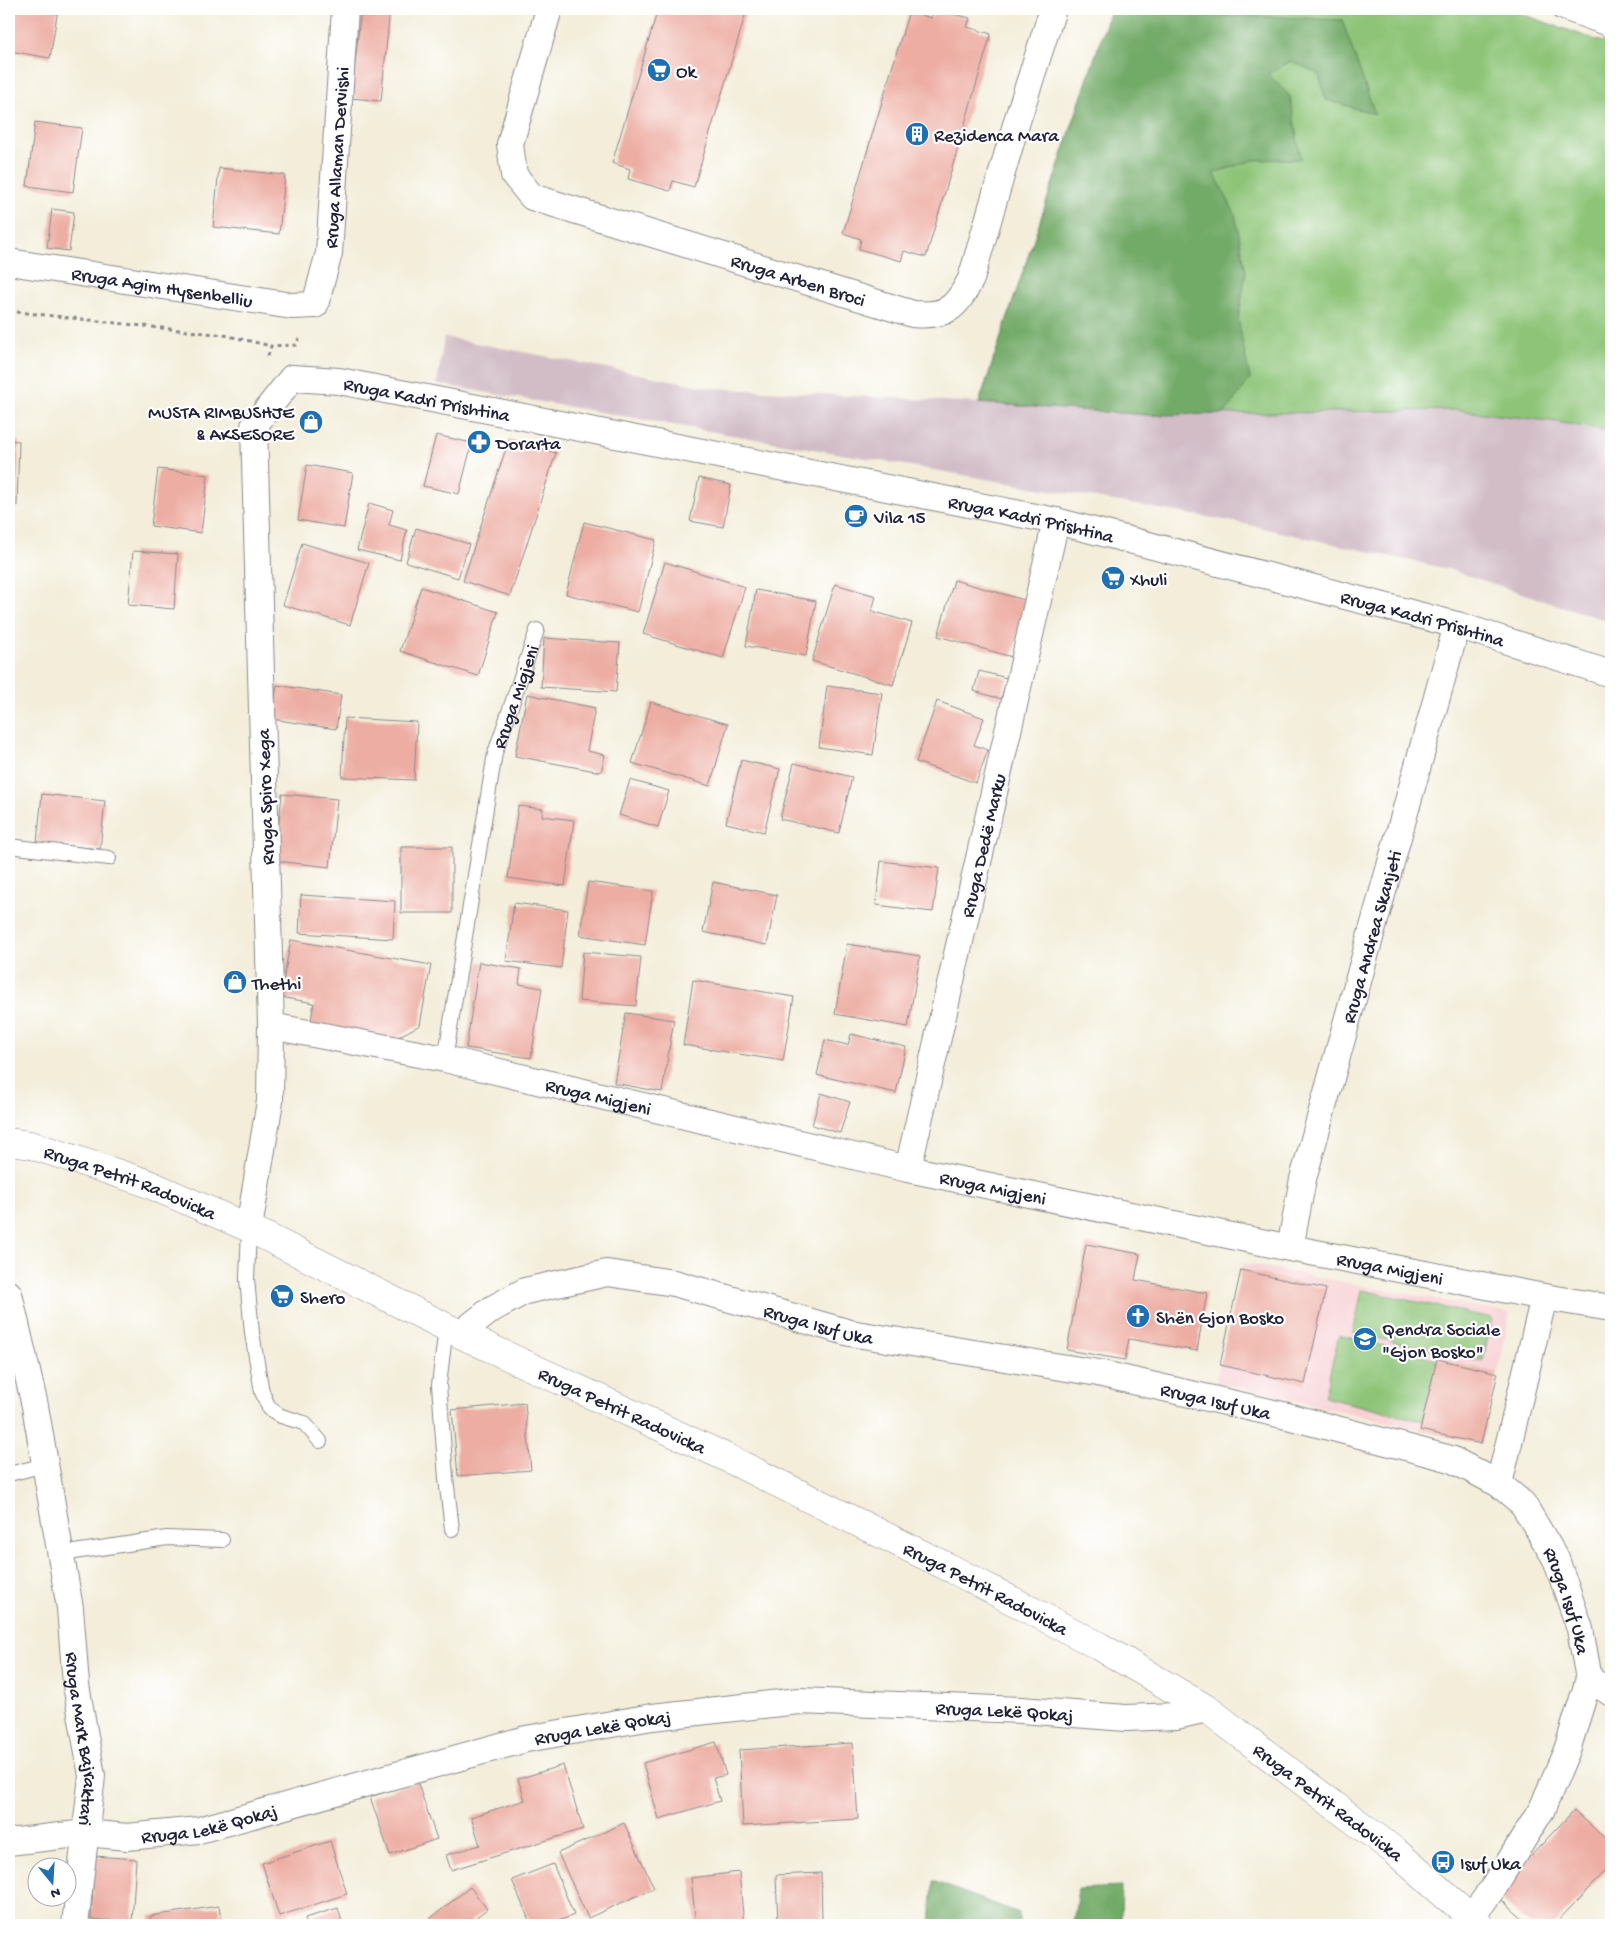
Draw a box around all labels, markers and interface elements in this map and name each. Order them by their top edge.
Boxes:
supermarket icon: Ok [646,57,672,83]
place label: Ok [676,62,697,85]
street label: Rruga Allaman Dervishi [321,66,356,249]
building icon: Rezidenca Mara [904,121,930,147]
place label: Rezidenca Mara [934,126,1060,149]
street label: Rruga Arben Broci [727,251,868,314]
street label: Rruga Agim Hysenbelliu [69,264,254,315]
street label: Rruga Kadri Prishtina [341,374,513,429]
place label: MUSTA RIMBUSHJE & AKSESORE [148,403,295,448]
shop icon: MUSTA RIMBUSHJE & AKSESORE [298,409,324,435]
pharmacy icon: Dorarta [466,429,492,455]
place label: Dorarta [494,434,562,457]
street label: Rruga Kadri Prishtina [946,492,1117,551]
cafe icon: Vila 15 [843,503,869,529]
place label: Vila 15 [873,508,926,531]
supermarket icon: Xhuli [1100,565,1126,591]
place label: Xhuli [1129,570,1168,593]
street label: Rruga Kadri Prishtina [1337,587,1508,655]
street label: Rruga Migjeni [489,643,546,752]
street label: Rruga Spiro Xega [254,727,281,865]
street label: Rruga Dedë Marku [958,772,1013,920]
street label: Rruga Andrea Skanjeti [1339,848,1409,1026]
shop icon: Thethi [222,969,248,995]
place label: Thethi [251,974,301,997]
street label: Rruga Migjeni [543,1075,653,1123]
street label: Rruga Petrit Radovicka [40,1142,220,1228]
street label: Rruga Migjeni [937,1168,1048,1212]
street label: Rruga Migjeni [1334,1249,1445,1292]
supermarket icon: Shero [269,1283,295,1309]
place label: Shero [300,1288,346,1311]
street label: Rruga Isuf Uka [760,1301,876,1352]
church icon: Shën Gjon Bosko [1125,1303,1151,1329]
place label: Shën Gjon Bosko [1156,1308,1284,1331]
place label: Qendra Sociale "Gjon Bosko" [1382,1320,1500,1365]
school or university icon: Qendra Sociale "Gjon Bosko" [1352,1326,1378,1352]
street label: Rruga Petrit Radovicka [534,1364,710,1462]
street label: Rruga Isuf Uka [1158,1380,1274,1427]
street label: Rruga Petrit Radovicka [898,1539,1072,1643]
street label: Rruga Isuf Uka [1536,1544,1593,1658]
street label: Rruga Mark Bajraktari [58,1651,101,1827]
street label: Rruga Lekë Qokaj [935,1699,1074,1729]
street label: Rruga Lekë Qokaj [533,1707,672,1752]
street label: Rruga Petrit Radovicka [1247,1740,1408,1869]
street label: Rruga Lekë Qokaj [140,1801,280,1851]
bus stop icon: Isuf Uka [1430,1849,1456,1875]
place label: Isuf Uka [1460,1854,1522,1877]
north arrow [28,1856,78,1906]
text: N [48,1882,62,1901]

